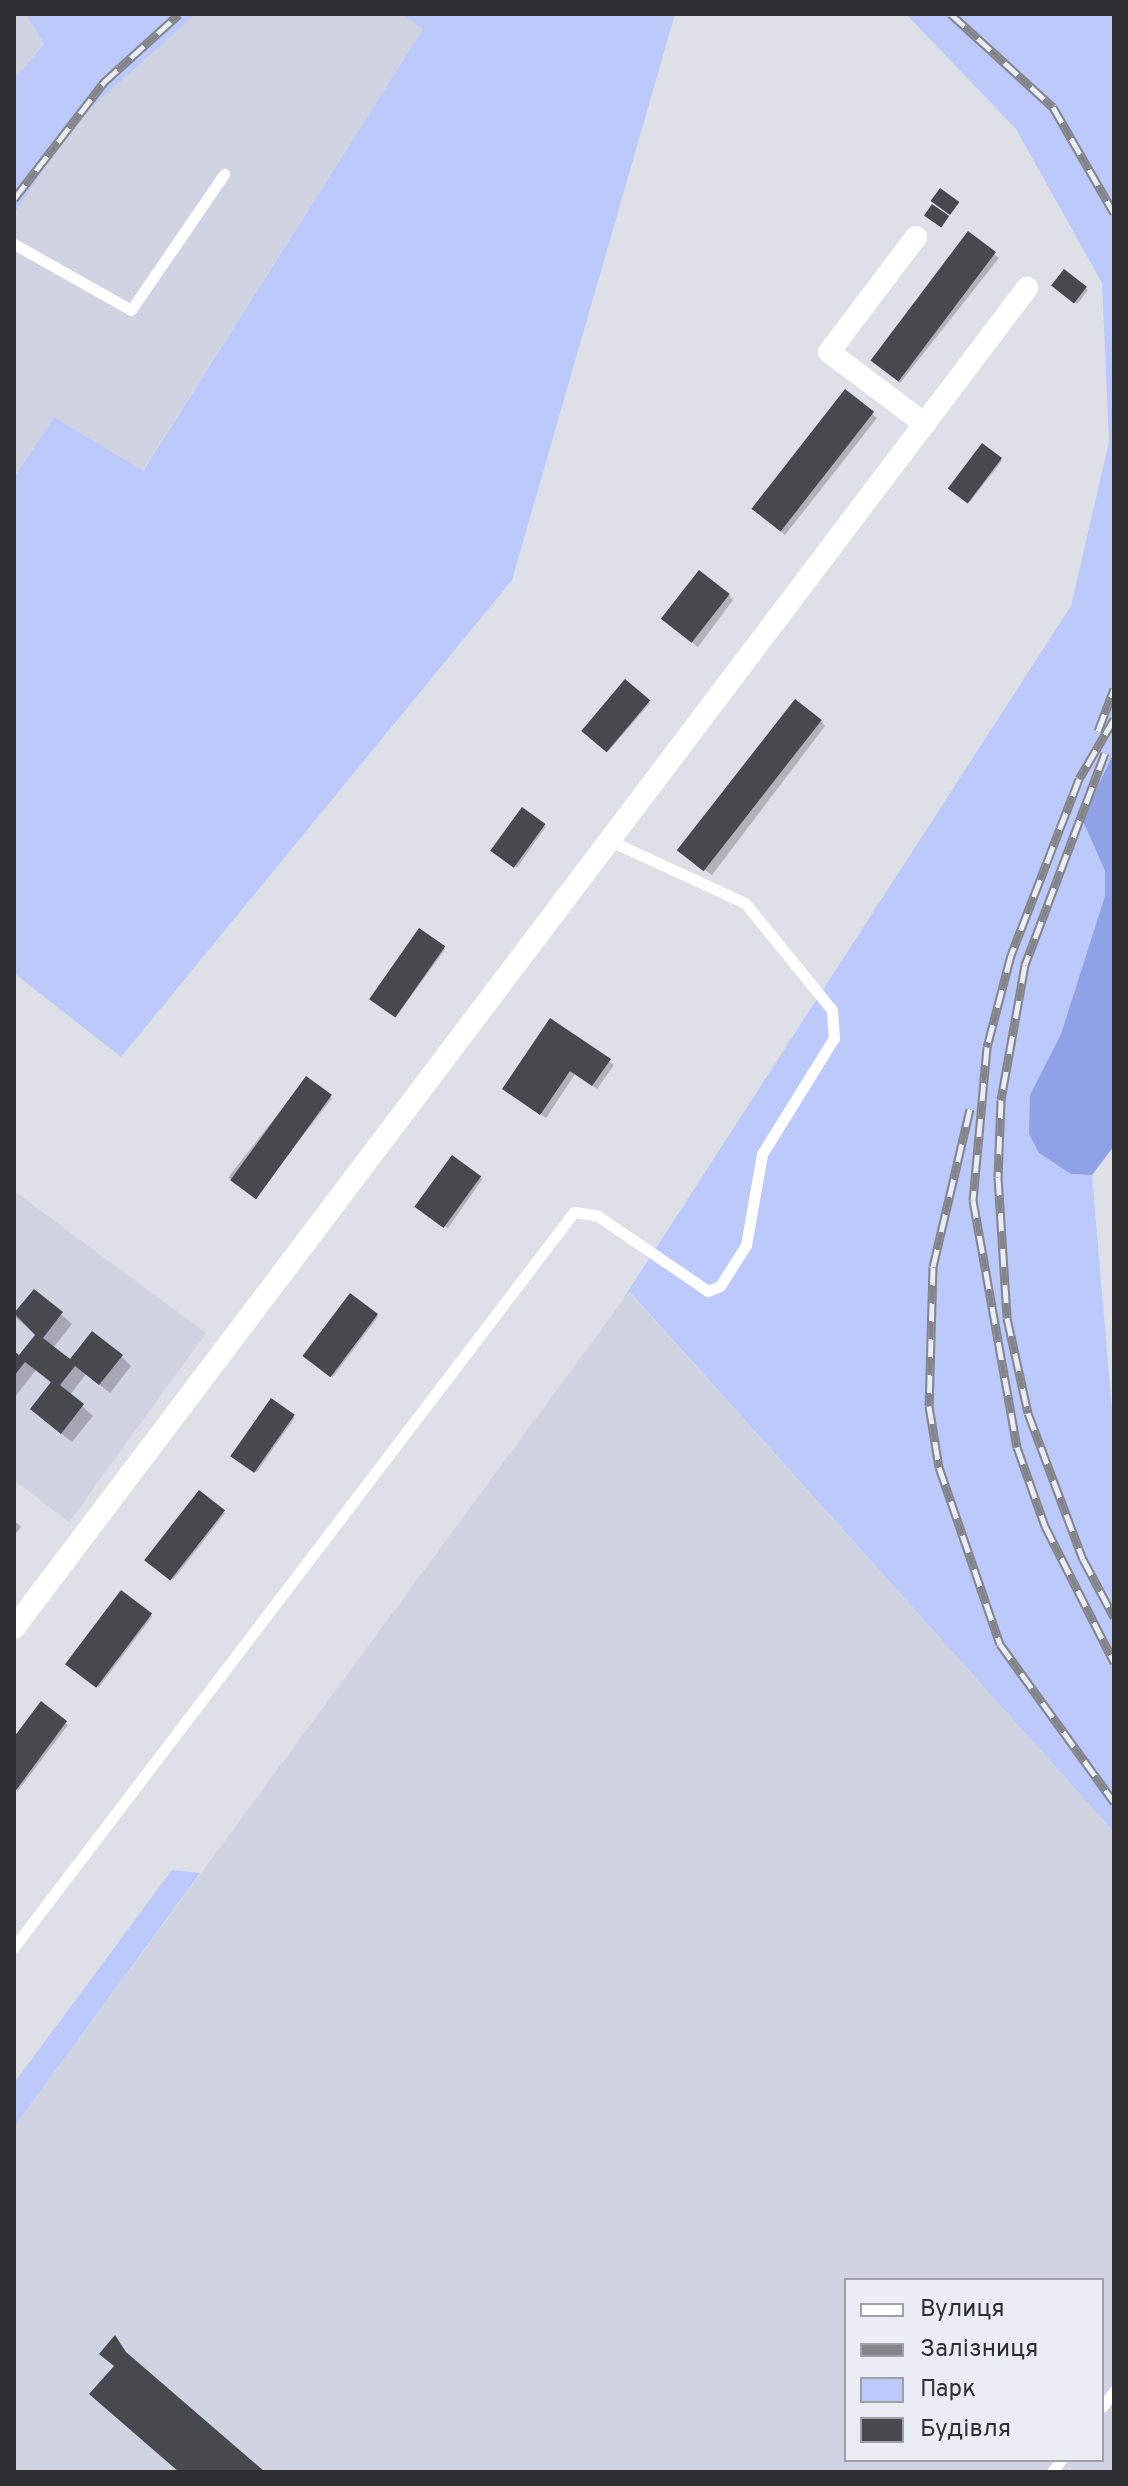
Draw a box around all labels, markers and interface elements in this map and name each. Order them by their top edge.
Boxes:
legend [844,2278,1104,2462]
text: Вулиця [920,2295,1004,2325]
text: Залізниця [920,2335,1038,2365]
text: Парк [920,2375,976,2405]
text: Будівля [920,2415,1011,2445]

